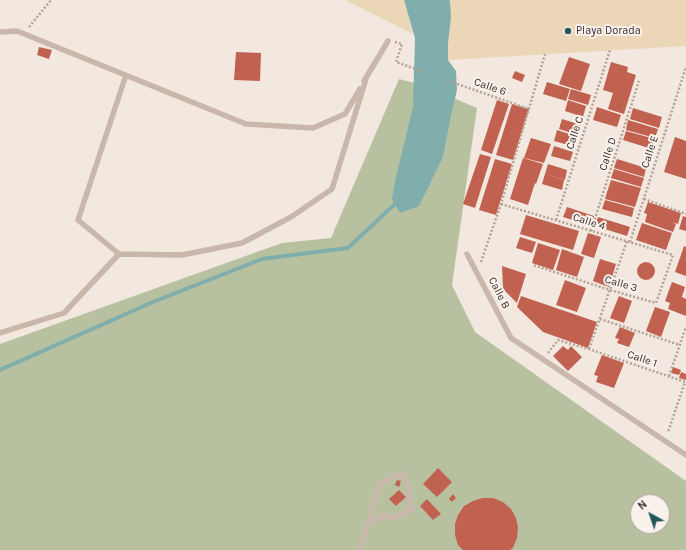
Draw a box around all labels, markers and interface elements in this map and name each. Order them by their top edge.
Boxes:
place label: Playa Dorada [576,24,641,38]
marker: Playa Dorada [563,26,573,36]
street label: Calle 6 [472,75,508,99]
street label: Calle C [563,115,587,151]
street label: Calle E [639,134,661,170]
street label: Calle D [596,136,620,172]
street label: Calle 4 [571,211,607,233]
street label: Calle 3 [603,273,639,295]
street label: Calle B [485,275,513,311]
street label: Calle 1 [625,348,659,370]
north arrow [630,494,670,534]
text: N [635,498,650,513]

